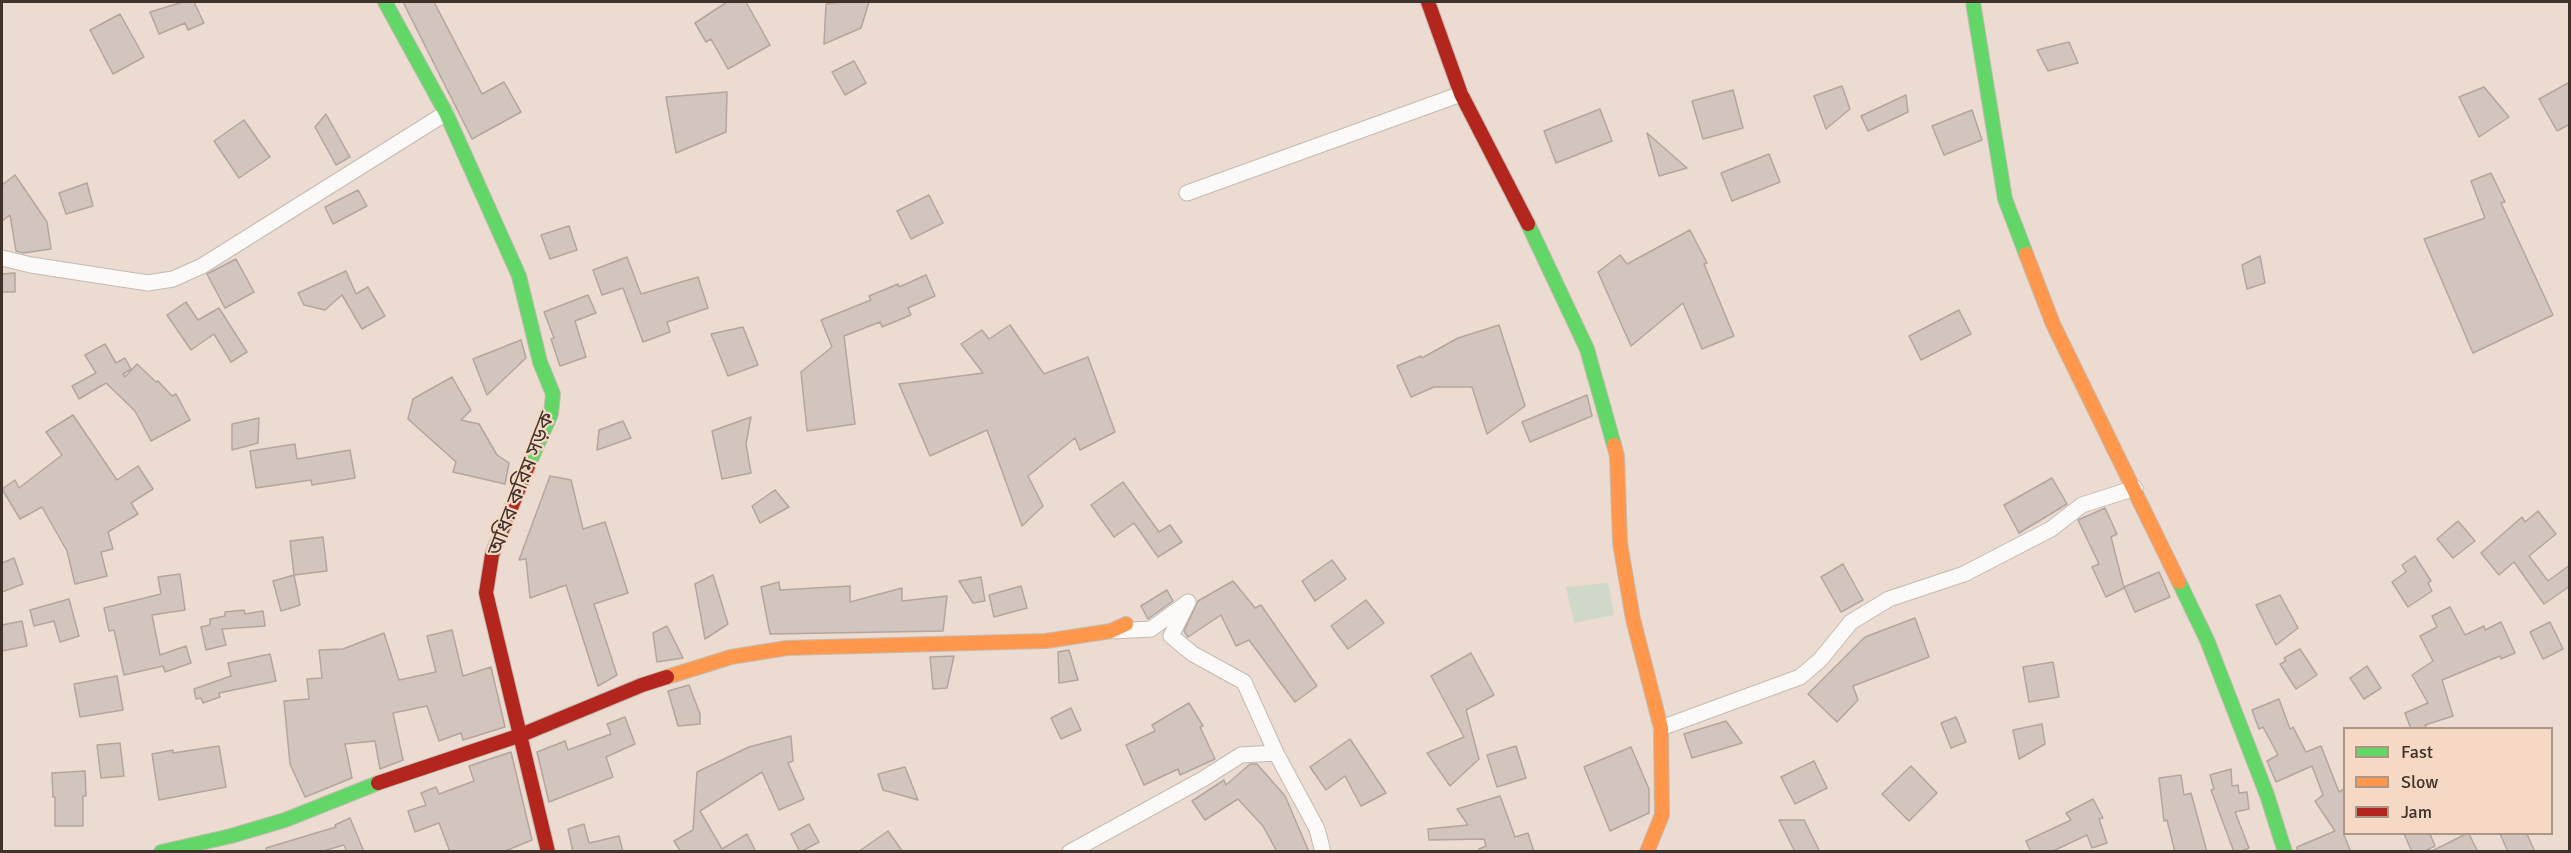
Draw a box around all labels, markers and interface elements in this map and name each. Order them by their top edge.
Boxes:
street label: অধির করিম সড়ক [483,409,561,559]
legend [2343,727,2553,835]
text: Fast [2401,741,2433,763]
text: Slow [2401,771,2438,793]
text: Jam [2401,801,2432,823]

